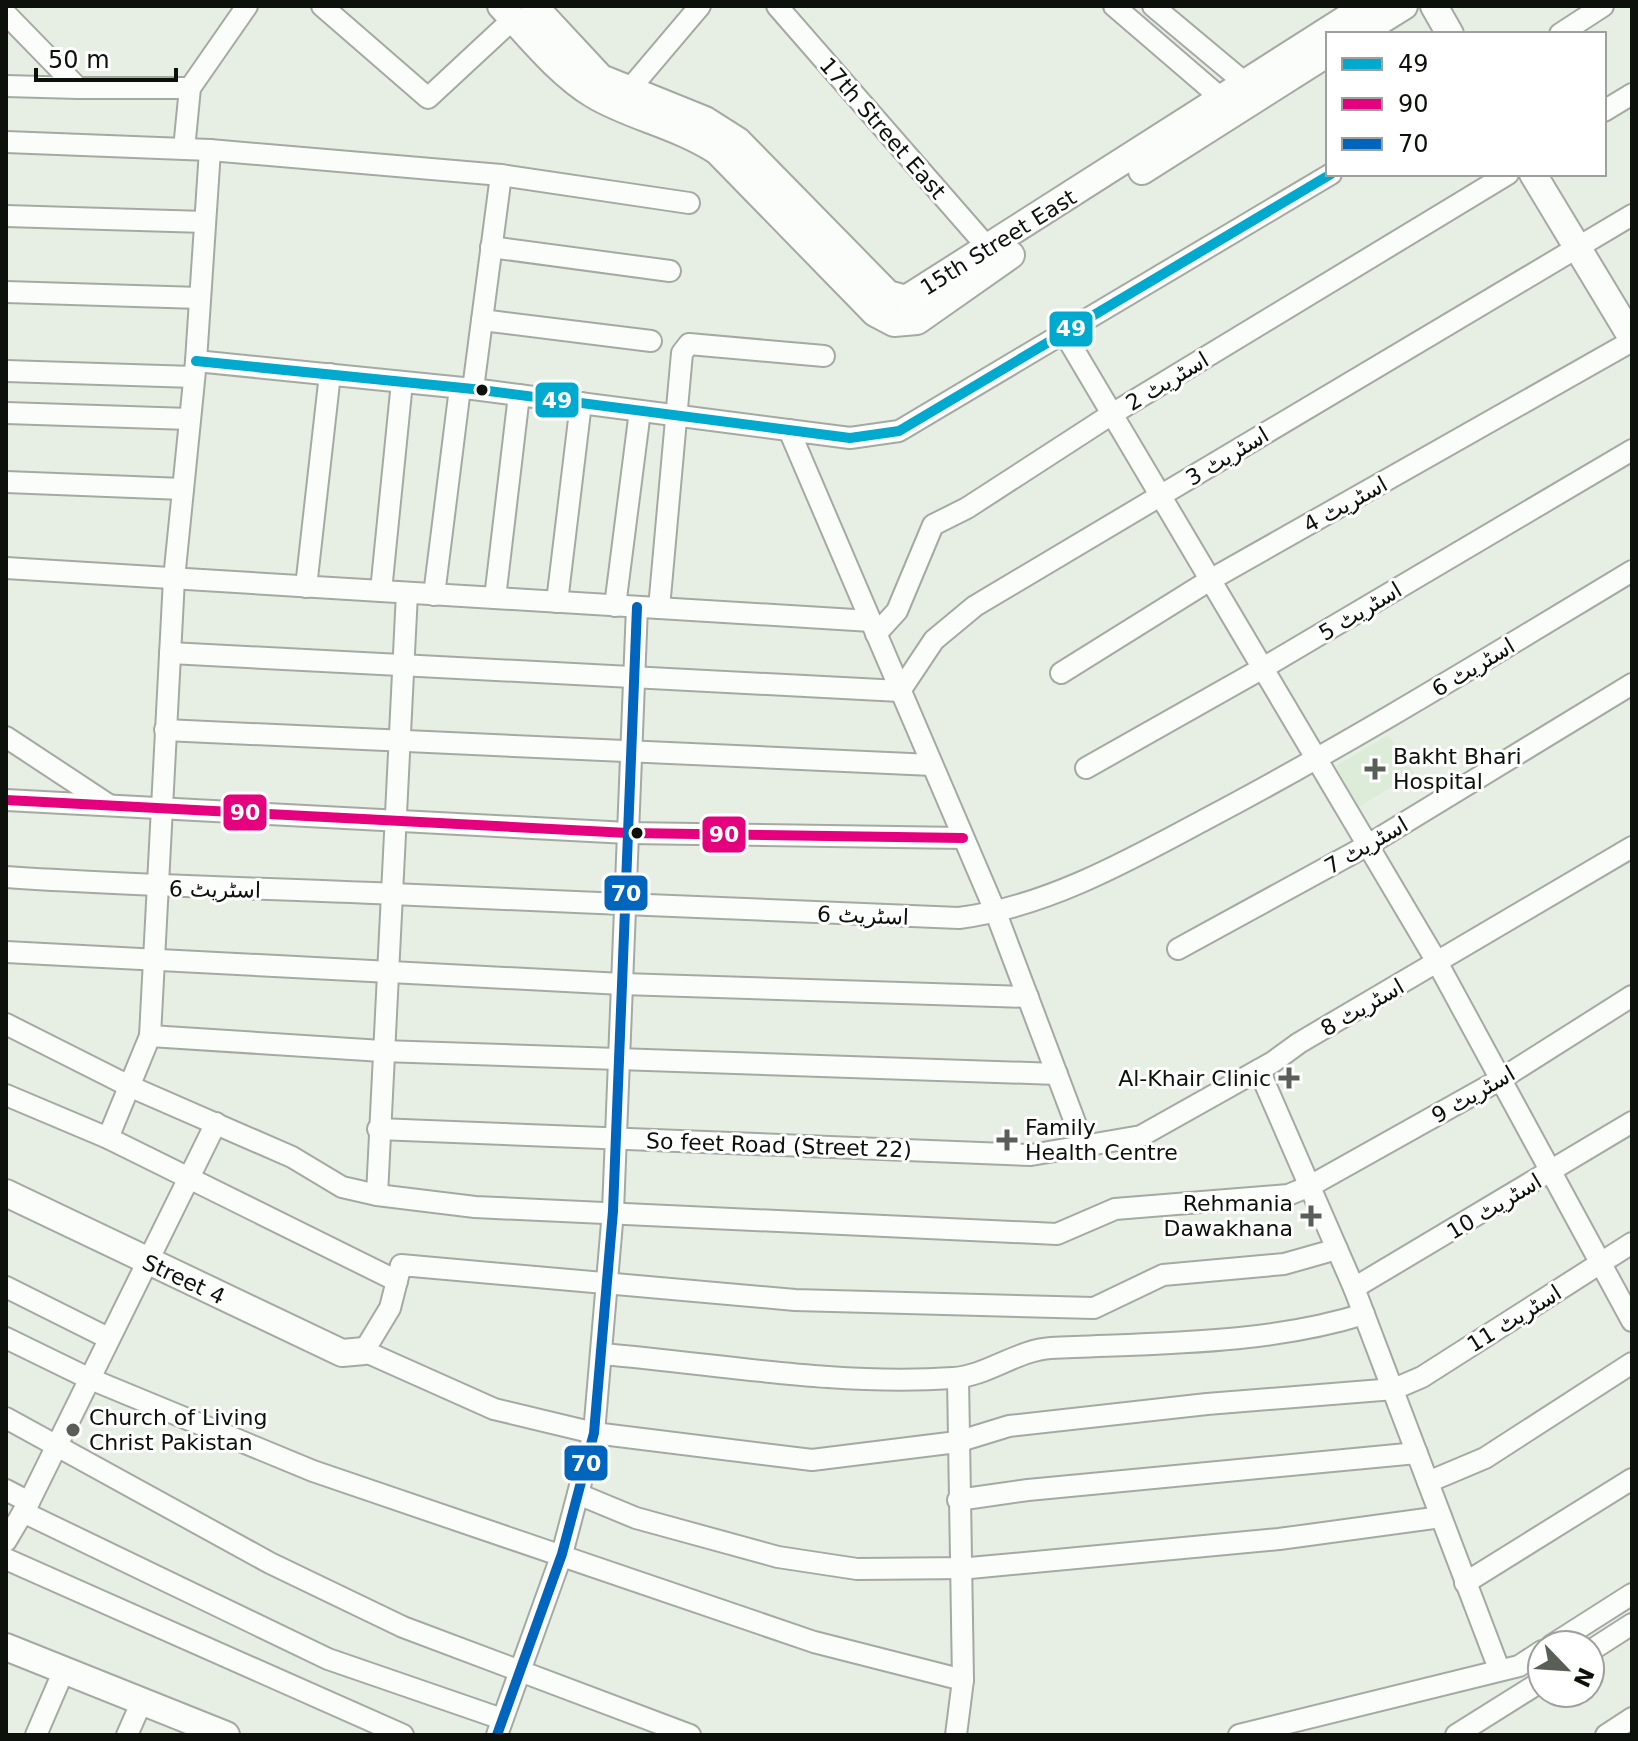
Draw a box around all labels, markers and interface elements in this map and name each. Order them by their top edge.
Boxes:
scale bar [36,32,176,82]
legend [1326,32,1606,176]
text: 50 m [48,46,110,74]
text: 49 [1398,50,1429,78]
street label: 17th Street East [815,53,951,204]
text: 90 [1398,90,1429,118]
text: 70 [1398,130,1429,158]
street label: 15th Street East [916,184,1081,300]
line badge: 49 [1048,310,1094,348]
text: 49 [1056,316,1086,341]
street label: اسٹریٹ 2 [1121,347,1213,416]
line badge: 49 [534,381,580,419]
unlabelled marker [474,382,490,398]
text: 49 [542,388,572,413]
street label: اسٹریٹ 3 [1181,422,1273,491]
street label: اسٹریٹ 4 [1299,471,1392,538]
street label: اسٹریٹ 5 [1314,577,1406,646]
street label: اسٹریٹ 6 [1427,633,1519,702]
place label: Bakht Bhari Hospital [1393,744,1522,794]
marker: Bakht Bhari Hospital [1364,758,1386,780]
line badge: 90 [222,793,268,832]
text: 90 [230,800,260,825]
street label: اسٹریٹ 7 [1320,812,1412,879]
line badge: 90 [701,815,747,854]
text: 90 [709,822,739,847]
unlabelled marker [629,825,645,841]
line badge: 70 [603,874,649,912]
street label: اسٹریٹ 6 [169,876,261,903]
text: 70 [611,881,641,906]
street label: اسٹریٹ 6 [817,901,909,930]
street label: اسٹریٹ 8 [1316,974,1408,1041]
street label: اسٹریٹ 9 [1427,1061,1519,1128]
place label: Al-Khair Clinic [1118,1066,1271,1091]
marker: Al-Khair Clinic [1278,1067,1300,1089]
place label: Family Health Centre [1025,1115,1178,1165]
street label: So feet Road (Street 22) [646,1128,912,1163]
marker: Family Health Centre [996,1129,1018,1151]
street label: اسٹریٹ 10 [1442,1168,1546,1244]
place label: Rehmania Dawakhana [1164,1191,1293,1241]
marker: Rehmania Dawakhana [1300,1205,1322,1227]
street label: Street 4 [139,1250,229,1309]
street label: اسٹریٹ 11 [1463,1280,1566,1357]
place label: Church of Living Christ Pakistan [89,1405,267,1455]
marker: Church of Living Christ Pakistan [64,1421,82,1439]
line badge: 70 [563,1444,609,1482]
text: 70 [571,1451,601,1476]
north arrow [1526,1629,1606,1709]
text: N [1568,1664,1599,1691]

